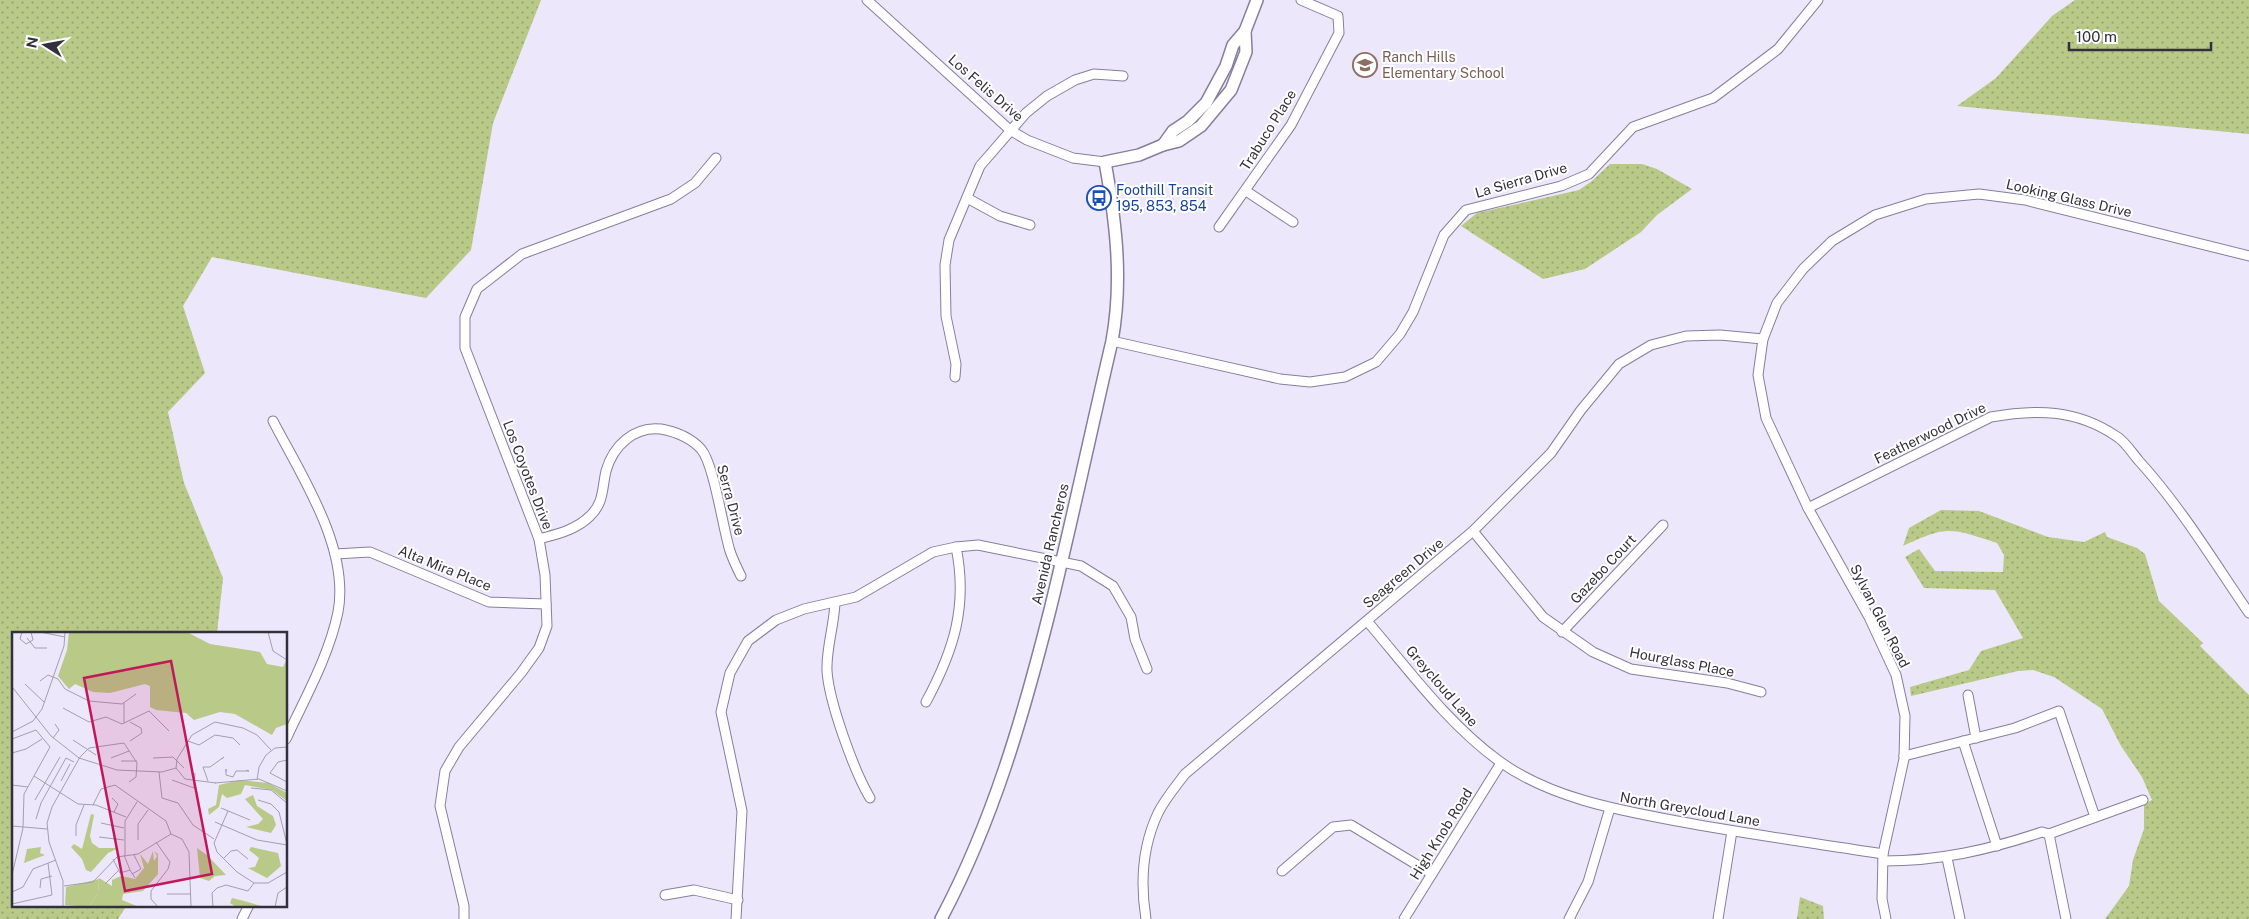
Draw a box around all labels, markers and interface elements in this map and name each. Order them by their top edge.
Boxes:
north arrow [20,20,70,70]
scale bar [2069,20,2212,52]
text: 100 m [2076,28,2117,45]
text: N [23,36,41,49]
place label: Ranch Hills Elementary School [1382,49,1505,81]
street label: Los Felis Drive [945,51,1027,125]
school or university icon: Ranch Hills Elementary School [1352,52,1378,78]
street label: Trabuco Place [1237,87,1299,173]
street label: La Sierra Drive [1473,159,1569,201]
street label: Looking Glass Drive [2005,176,2133,220]
place label: Foothill Transit 195, 853, 854 [1116,182,1213,214]
bus stop icon: Foothill Transit 195, 853, 854 [1086,185,1112,211]
street label: Featherwood Drive [1872,399,1989,467]
street label: Los Coyotes Drive [500,418,556,532]
street label: Serra Drive [714,463,748,537]
street label: Avenida Rancheros [1028,482,1072,606]
street label: Gazebo Court [1567,531,1639,607]
street label: Seagreen Drive [1360,535,1446,611]
street label: Alta Mira Place [396,542,494,594]
street label: Sylvan Glen Road [1847,562,1913,670]
inset map [12,632,288,906]
street label: Greycloud Lane [1403,642,1481,730]
street label: Hourglass Place [1628,644,1736,680]
street label: High Knob Road [1406,785,1476,883]
street label: North Greycloud Lane [1619,789,1761,829]

